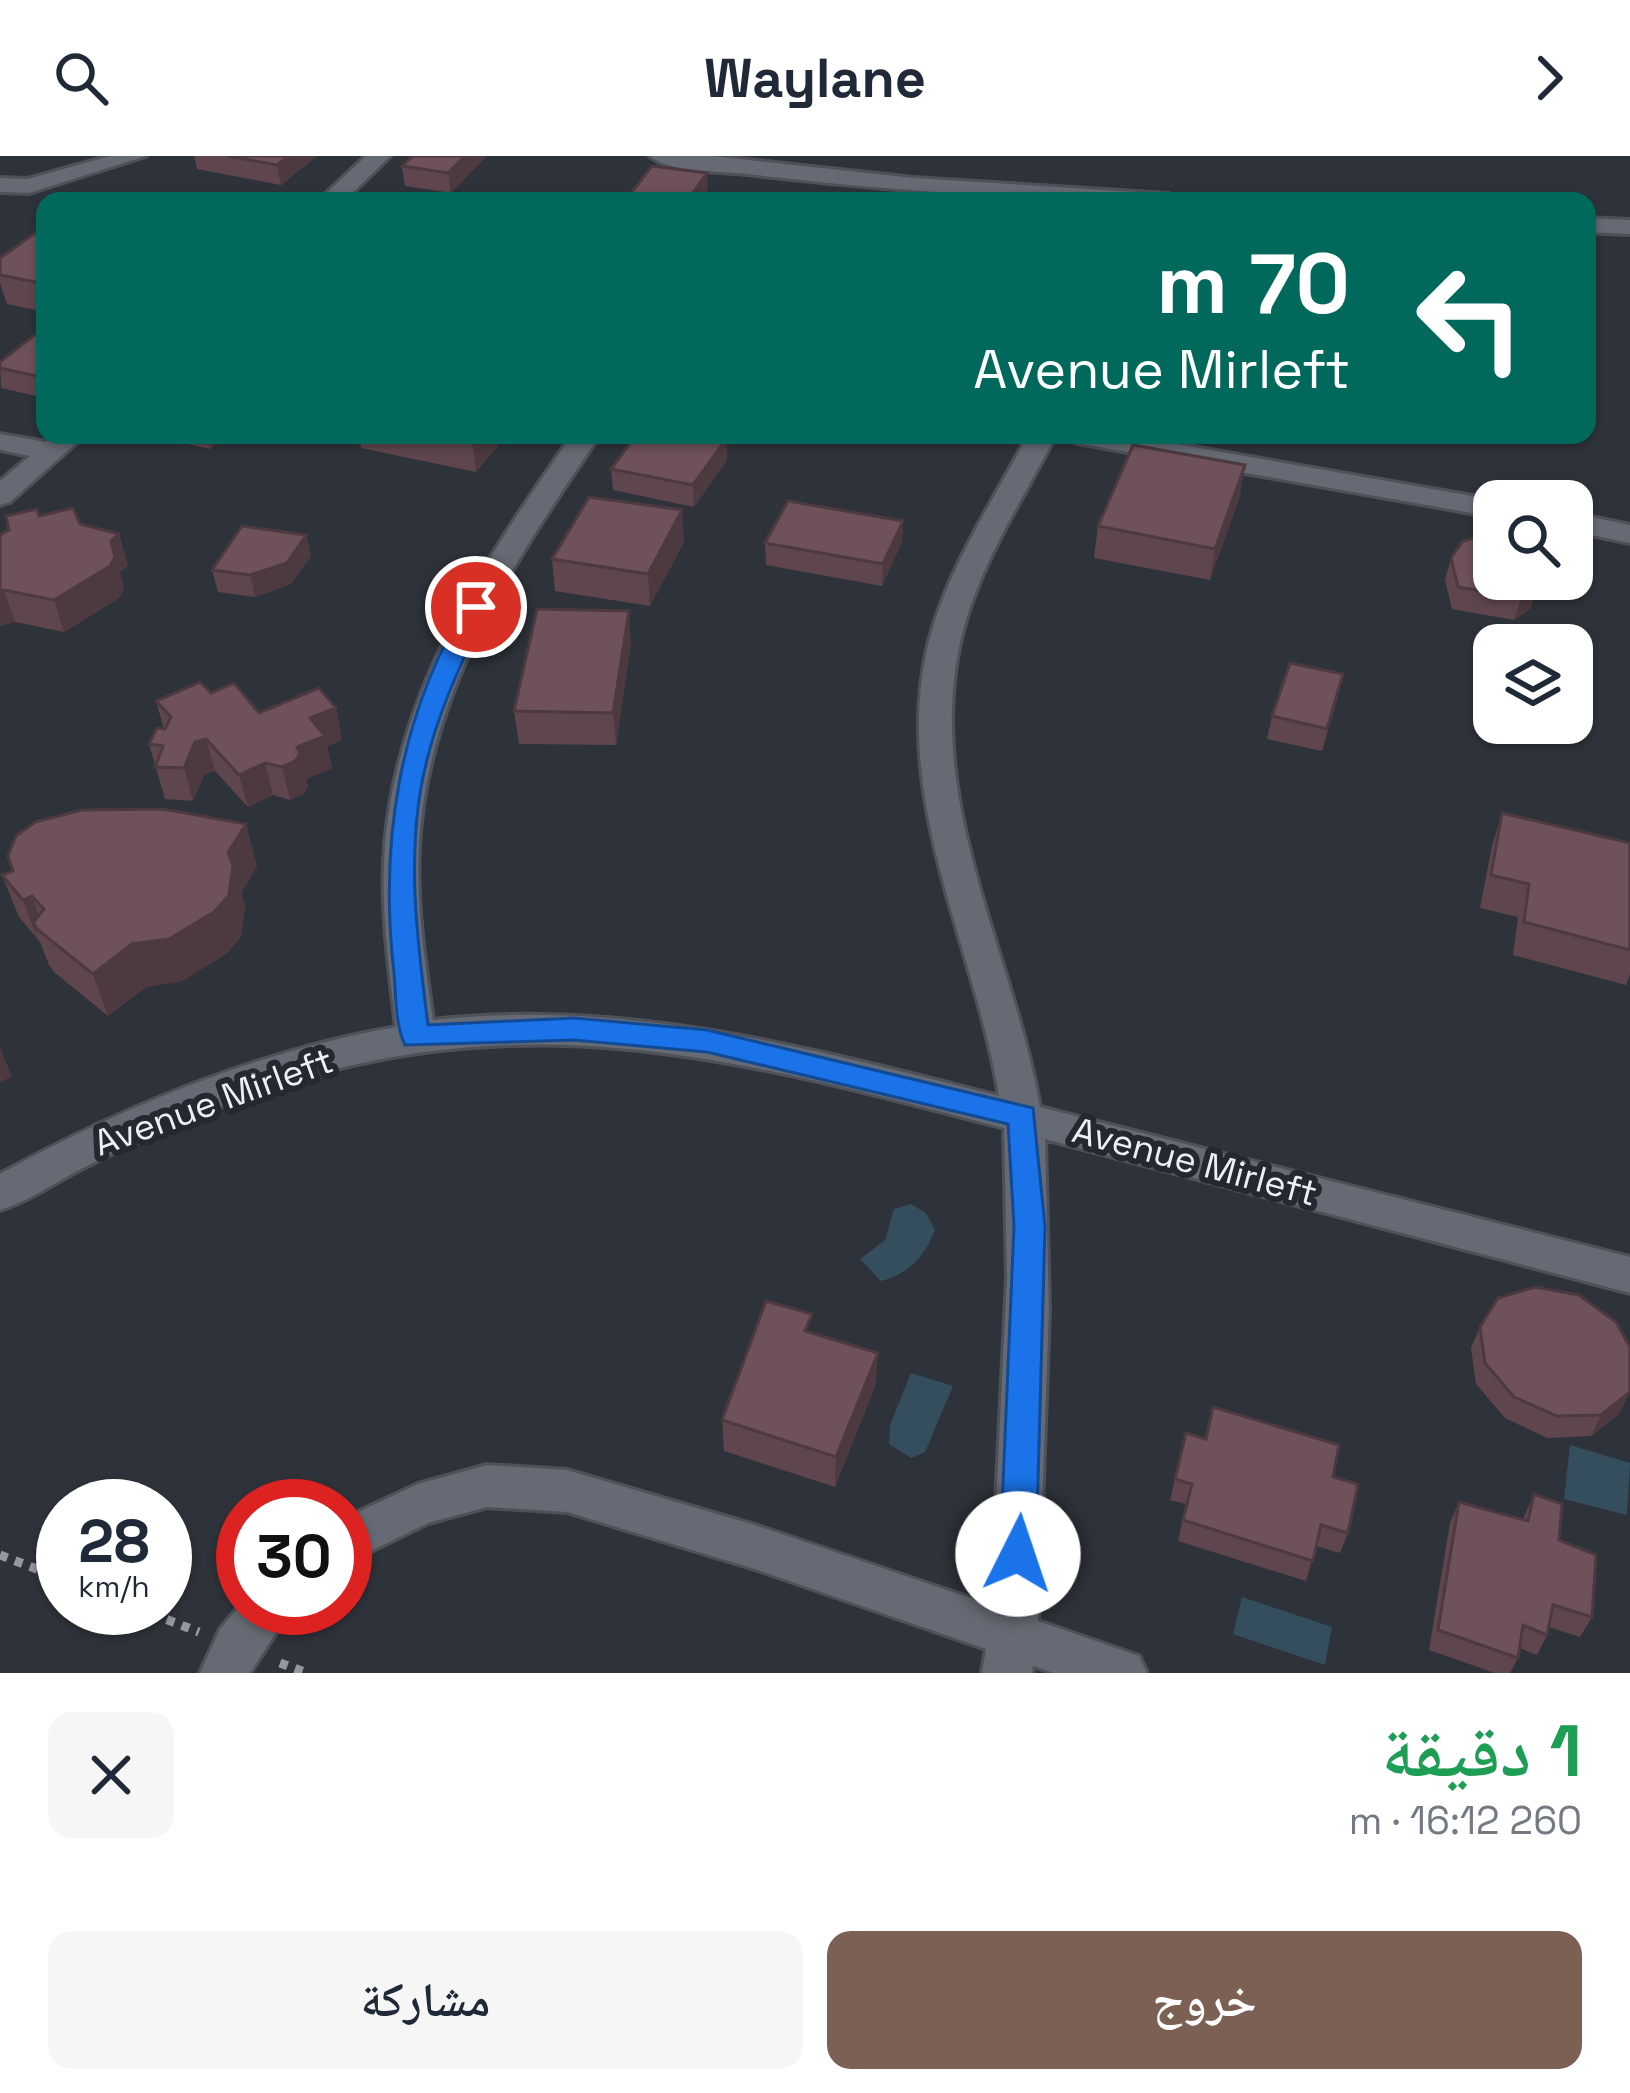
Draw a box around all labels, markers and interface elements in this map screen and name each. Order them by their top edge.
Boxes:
text: Waylane [704,44,926,113]
icon: search [48,45,114,111]
icon: forward [1516,45,1582,111]
text: 70 m [1156,230,1350,338]
icon: left [1392,240,1548,396]
text: Avenue Mirleft [973,335,1350,404]
map controls [1473,480,1593,744]
button: search [1473,480,1593,600]
pin [425,556,527,658]
icon: arrive [443,574,509,640]
button: layers [1473,624,1593,744]
street label: Avenue Mirleft [87,1037,339,1167]
street label: Avenue Mirleft [1067,1107,1322,1217]
speed limit sign: 30 [216,1479,372,1635]
position arrow [955,1491,1081,1617]
text: 28 [78,1503,150,1580]
text: km/h [78,1567,150,1606]
text: 1 دقيقة [1382,1705,1582,1797]
button: close [48,1712,174,1838]
text: 260 m · 16:12 [1349,1796,1582,1845]
button: مشاركة [48,1931,803,2069]
button: خروج [827,1931,1582,2069]

